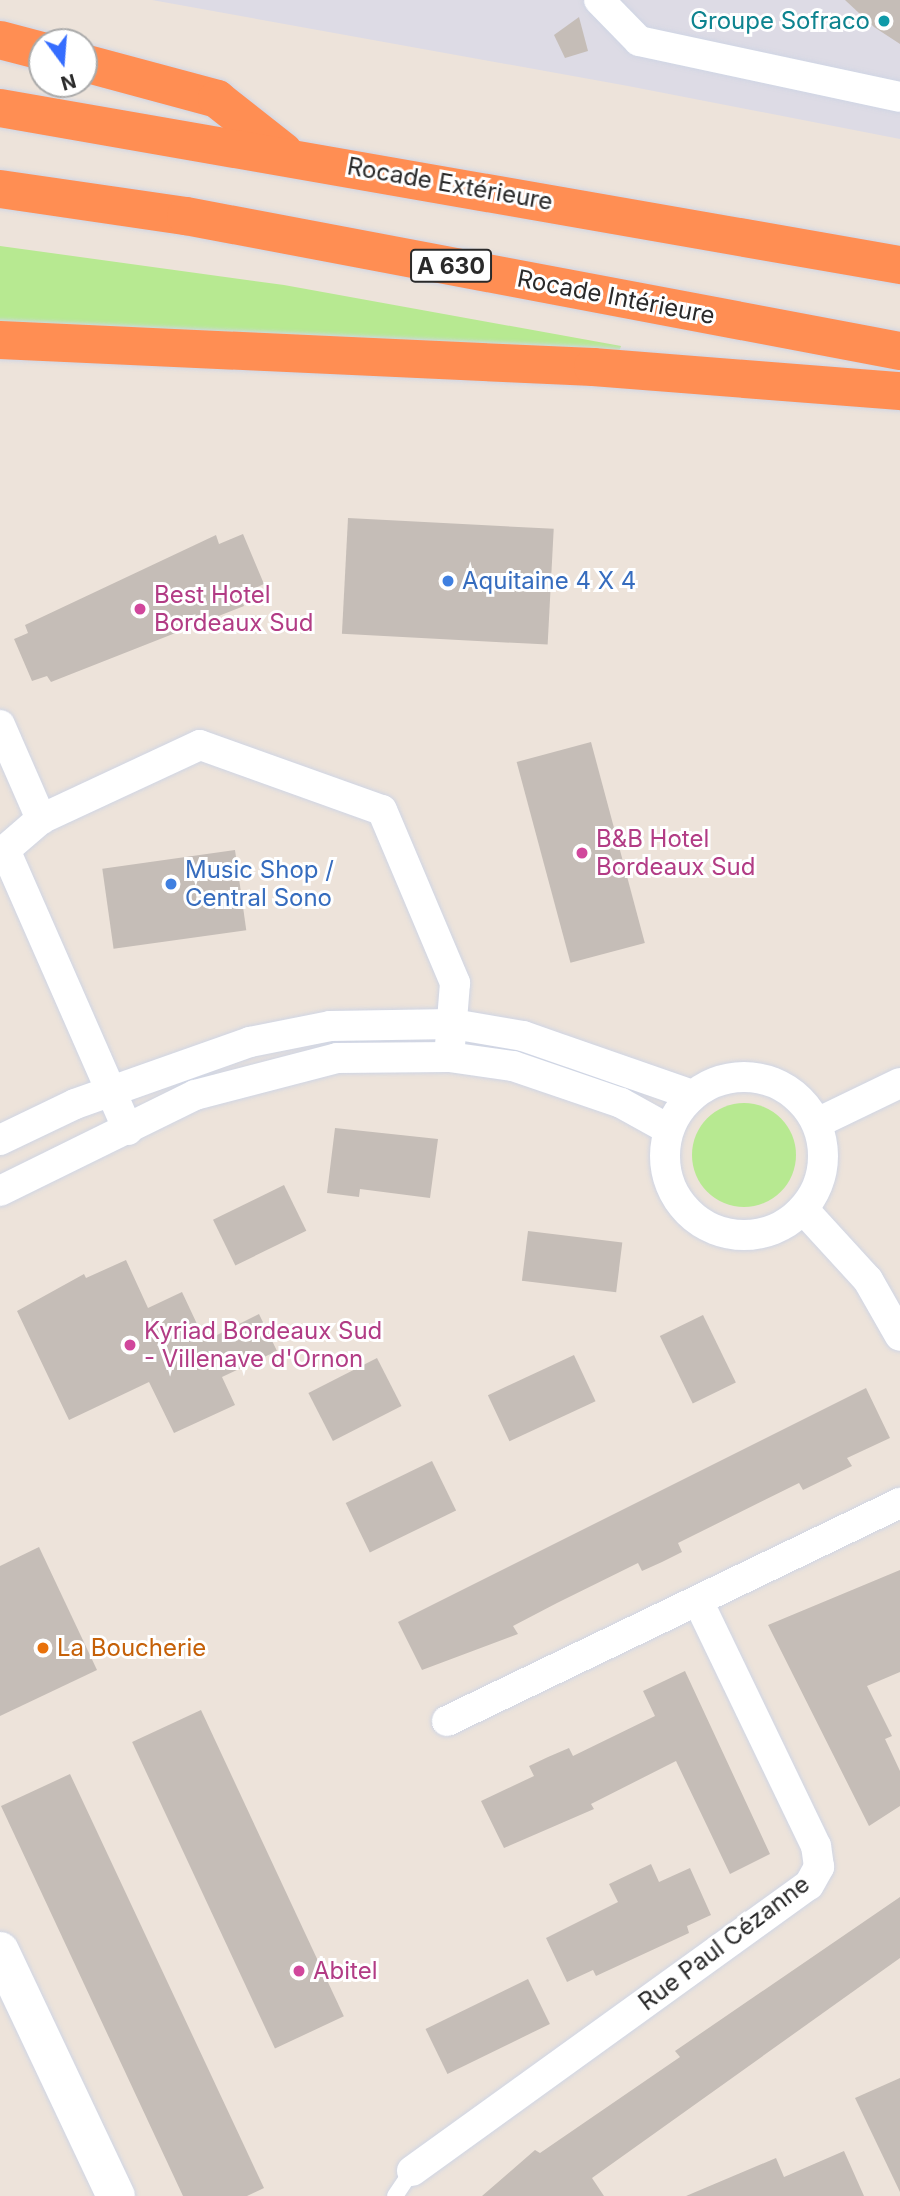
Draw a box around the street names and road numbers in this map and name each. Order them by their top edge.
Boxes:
street label: Rocade Extérieure [345,152,555,216]
road number: A 630 [409,246,493,286]
street label: Rocade Intérieure [515,264,717,330]
street label: Rue Paul Cézanne [633,1869,815,2017]

